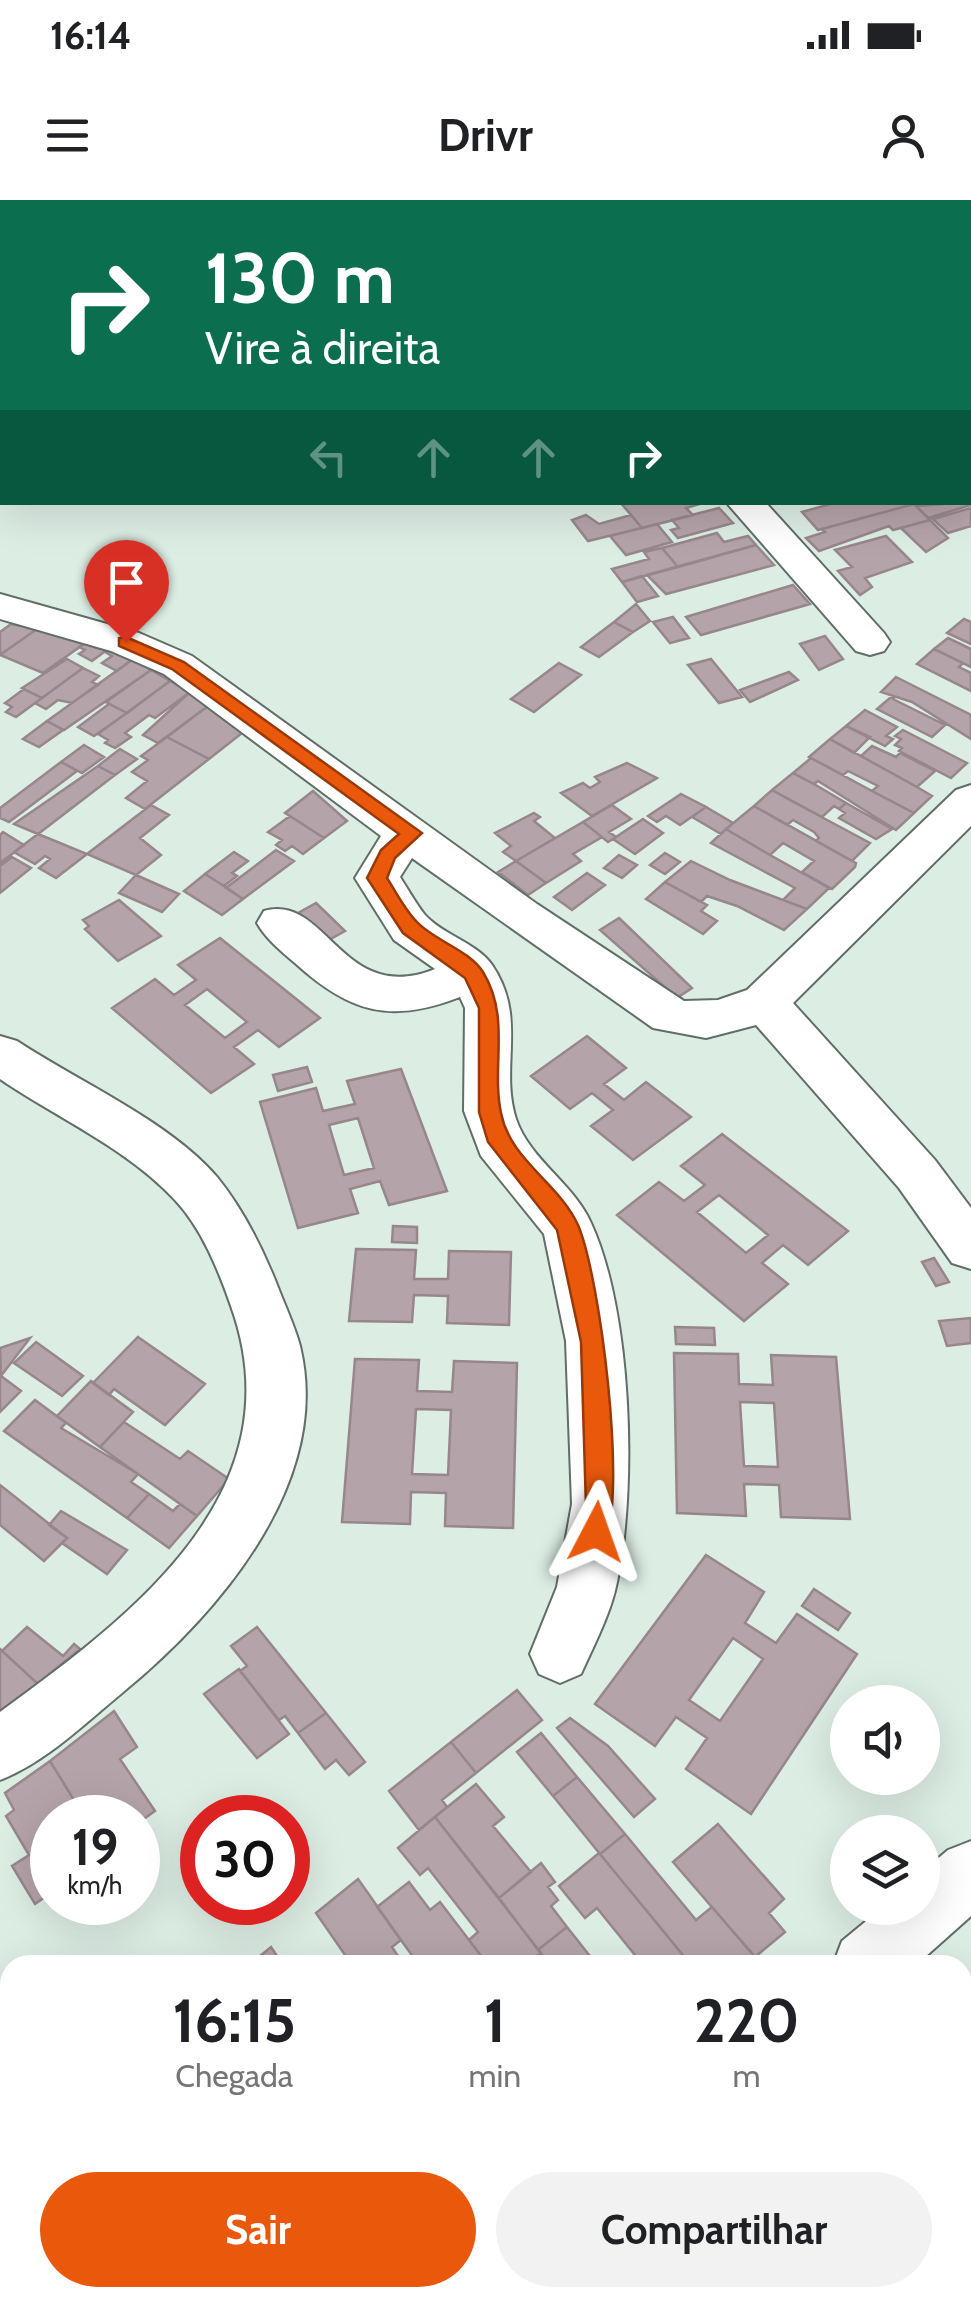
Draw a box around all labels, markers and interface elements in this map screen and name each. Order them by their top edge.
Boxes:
text: 16:14 [50,12,131,59]
icon: menu [40,108,95,163]
text: Drivr [438,108,533,162]
icon: person [876,108,931,163]
text: 130 m [205,235,395,321]
icon: right [40,240,170,370]
text: Vire à direita [205,321,440,375]
icon: left [301,430,356,485]
icon: ahead [406,430,461,485]
icon: ahead [511,430,566,485]
icon: right [616,430,671,485]
pin [84,540,169,643]
icon: arrive [99,555,154,610]
position arrow [544,1480,648,1584]
map controls [830,1685,940,1925]
button: sound [830,1685,940,1795]
speed limit sign: 30 [180,1795,310,1925]
button: layers [830,1815,940,1925]
text: 19 [72,1817,118,1878]
text: km/h [68,1870,122,1900]
text: 16:15 [172,1984,296,2057]
text: 1 [484,1984,506,2057]
text: 220 [694,1984,800,2057]
text: Chegada [175,2056,293,2095]
text: min [468,2056,521,2095]
text: m [733,2056,761,2095]
button: Sair [40,2172,476,2287]
button: Compartilhar [496,2172,932,2287]

